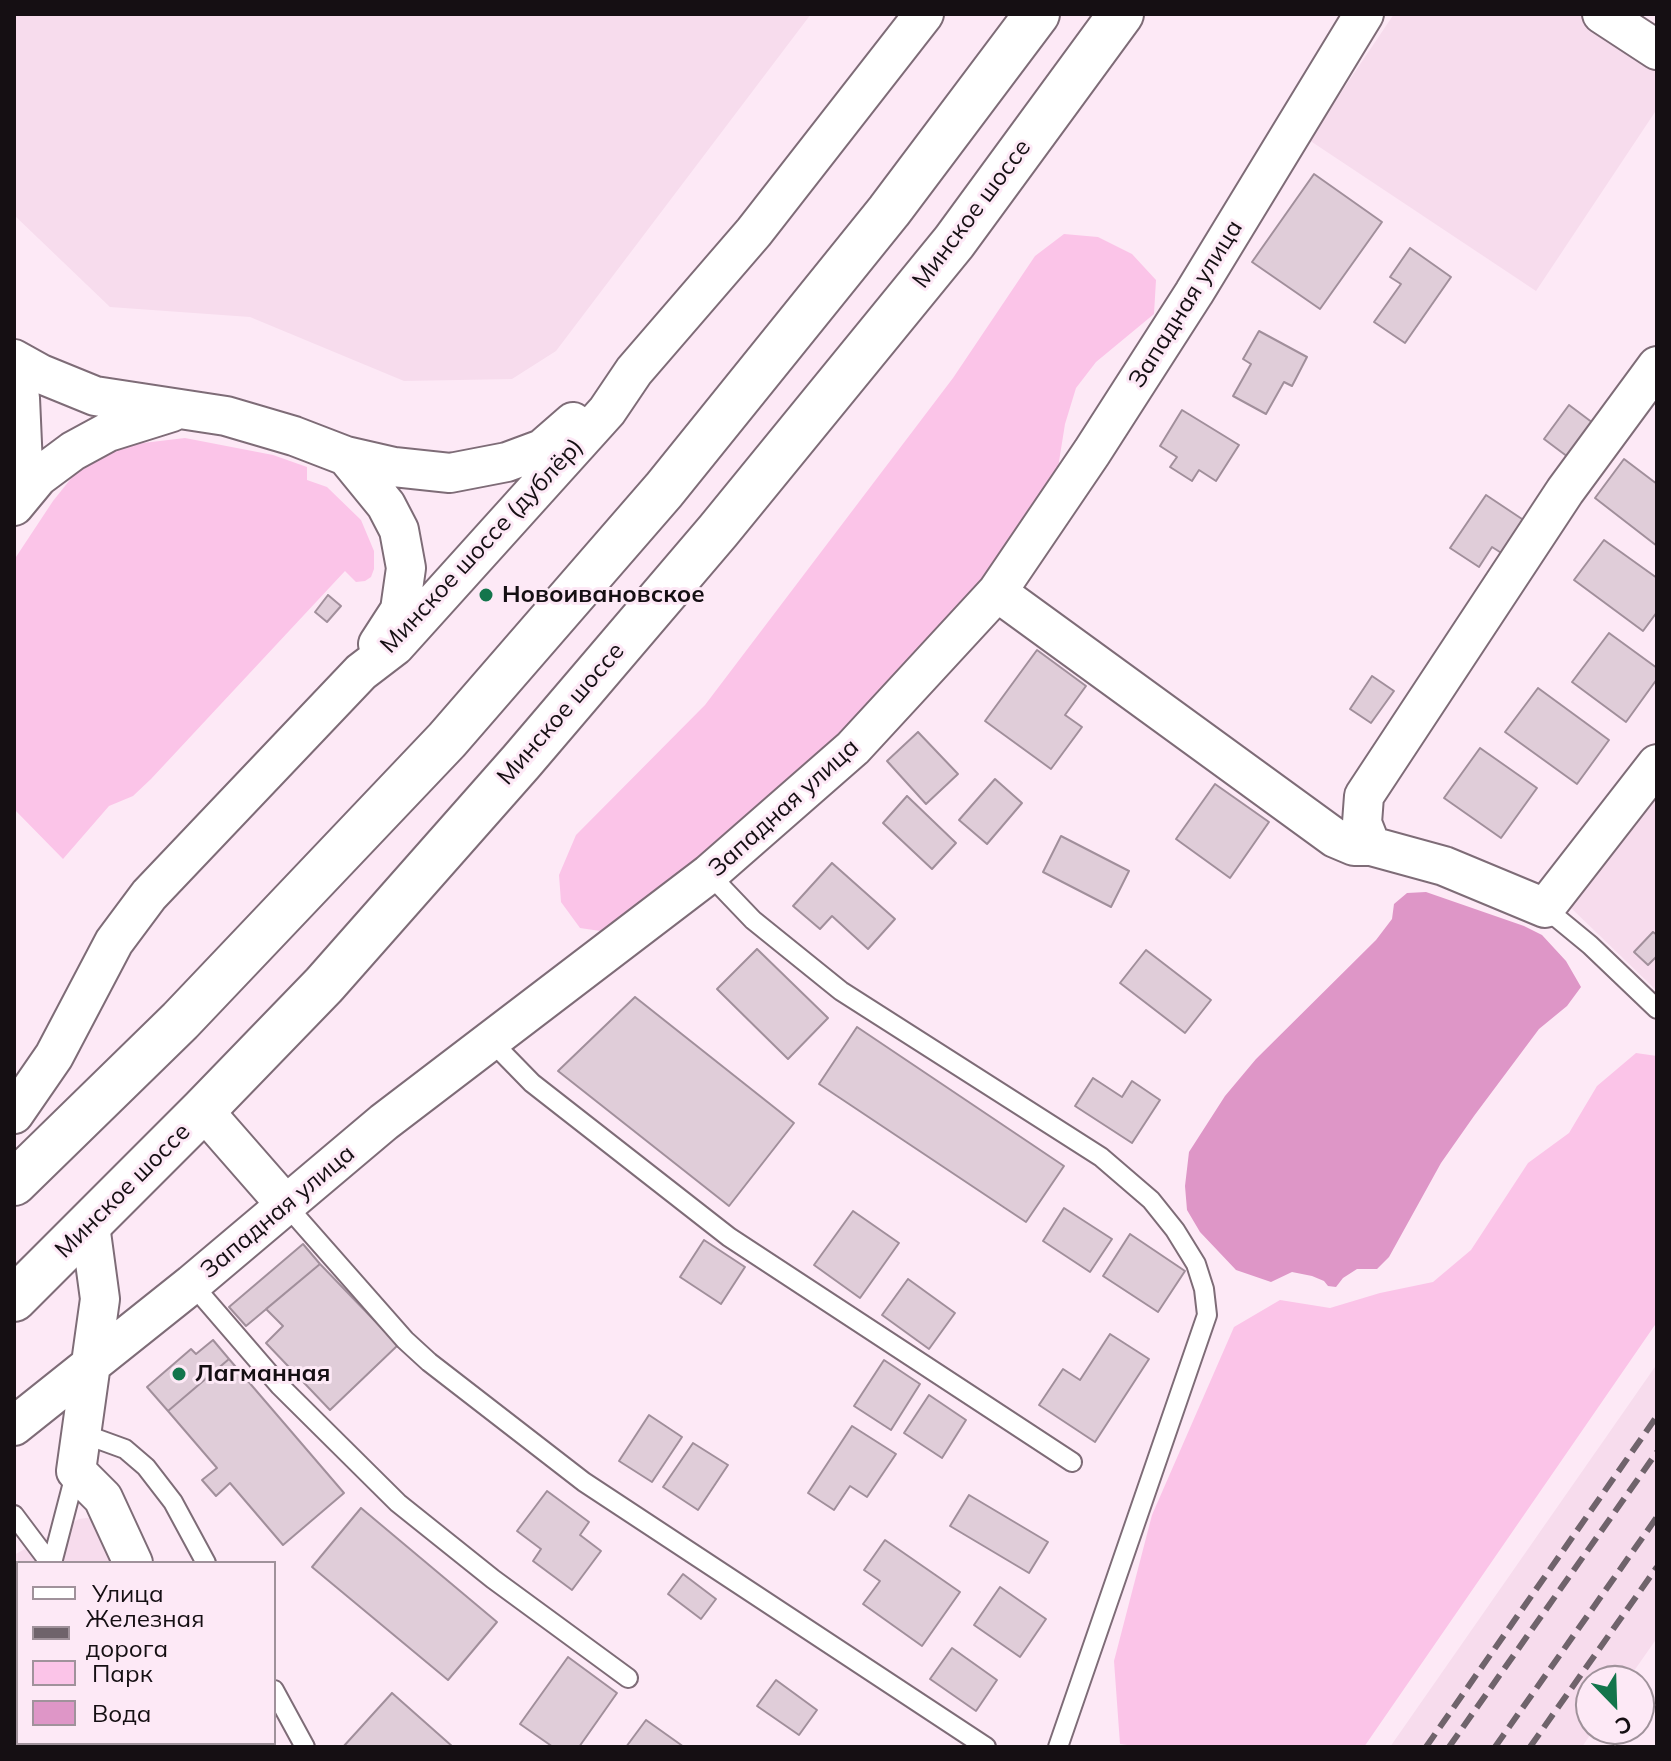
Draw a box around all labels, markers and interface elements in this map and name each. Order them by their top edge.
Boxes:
street label: Минское шоссе [907,134,1037,294]
street label: Западная улица [1123,215,1249,393]
street label: Минское шоссе (дублёр) [375,433,589,659]
place label: Новоивановское [502,581,705,609]
marker: Новоивановское [477,586,495,604]
street label: Минское шоссе [491,637,631,791]
street label: Западная улица [703,733,865,883]
street label: Минское шоссе [50,1118,196,1264]
street label: Западная улица [195,1139,361,1285]
place label: Лагманная [195,1360,330,1388]
marker: Лагманная [170,1365,188,1383]
legend [16,1561,276,1745]
text: Улица [92,1578,164,1608]
text: Железная дорога [86,1603,204,1663]
text: Парк [92,1658,153,1688]
north arrow [1575,1665,1655,1745]
text: Вода [92,1698,152,1728]
text: С [1611,1709,1636,1741]

